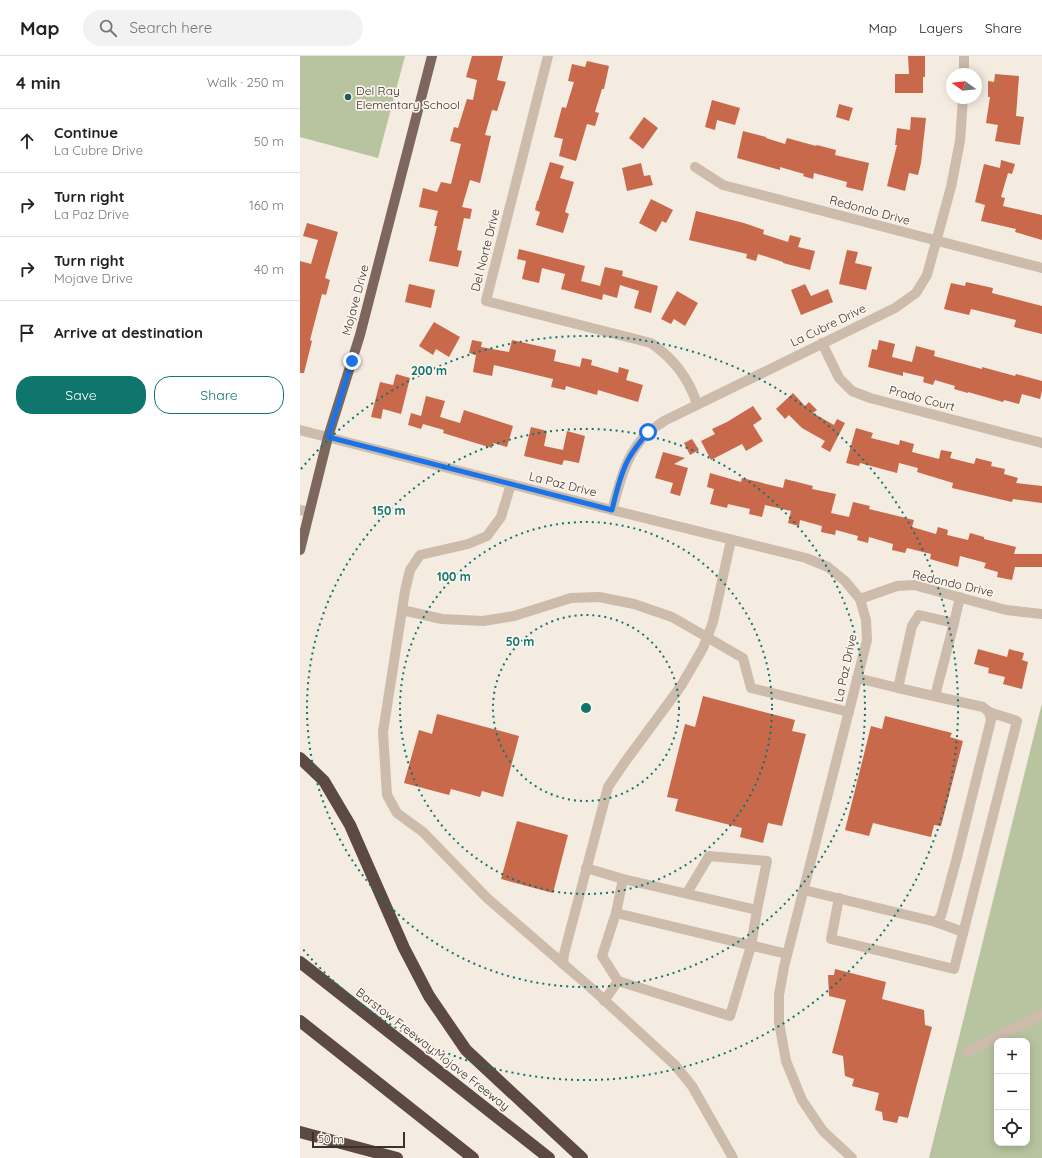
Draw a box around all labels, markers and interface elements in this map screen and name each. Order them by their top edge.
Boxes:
search box [83,10,363,46]
text: Map [20,16,59,40]
icon: search [97,17,119,39]
text: Search here [129,18,212,37]
text: Map [868,19,897,37]
text: Layers [919,19,963,37]
text: Share [985,19,1022,37]
north arrow [946,68,982,104]
text: 4 min [16,72,61,93]
text: Walk · 250 m [207,74,284,90]
place label: Del Ray Elementary School [356,83,460,112]
marker: Del Ray Elementary School [343,92,353,102]
text: Continue [54,123,118,142]
icon: ahead [16,130,38,152]
text: 50 m [254,133,284,149]
text: La Cubre Drive [54,142,143,158]
text: Turn right [54,187,125,206]
street label: Redondo Drive [828,192,912,228]
icon: right [16,194,38,216]
text: 160 m [249,197,284,213]
text: La Paz Drive [54,206,129,222]
street label: Del Norte Drive [467,207,503,293]
text: Turn right [54,251,125,270]
icon: right [16,258,38,280]
text: 40 m [254,261,284,277]
street label: Mojave Drive [338,263,372,337]
text: Mojave Drive [54,270,133,286]
street label: La Cubre Drive [788,300,868,350]
icon: arrive [16,322,38,344]
text: Arrive at destination [54,323,203,342]
route end [343,352,361,370]
text: 200 m [411,363,447,378]
button: Save [16,376,146,414]
button: Share [154,376,284,414]
street label: Prado Court [888,382,956,414]
route start [639,423,657,441]
street label: La Paz Drive [528,468,599,500]
text: 150 m [372,503,406,518]
street label: Redondo Drive [911,566,995,600]
text: 100 m [437,569,471,584]
street label: La Paz Drive [830,632,860,703]
text: 50 m [506,634,534,649]
centre of rings [579,701,593,715]
street label: Barstow Freeway;Mojave Freeway [353,984,513,1114]
map controls [994,1038,1030,1146]
button: + [994,1038,1030,1074]
button: − [994,1074,1030,1110]
button: locate [994,1110,1030,1146]
scale bar [312,1130,405,1149]
text: 50 m [318,1132,344,1146]

